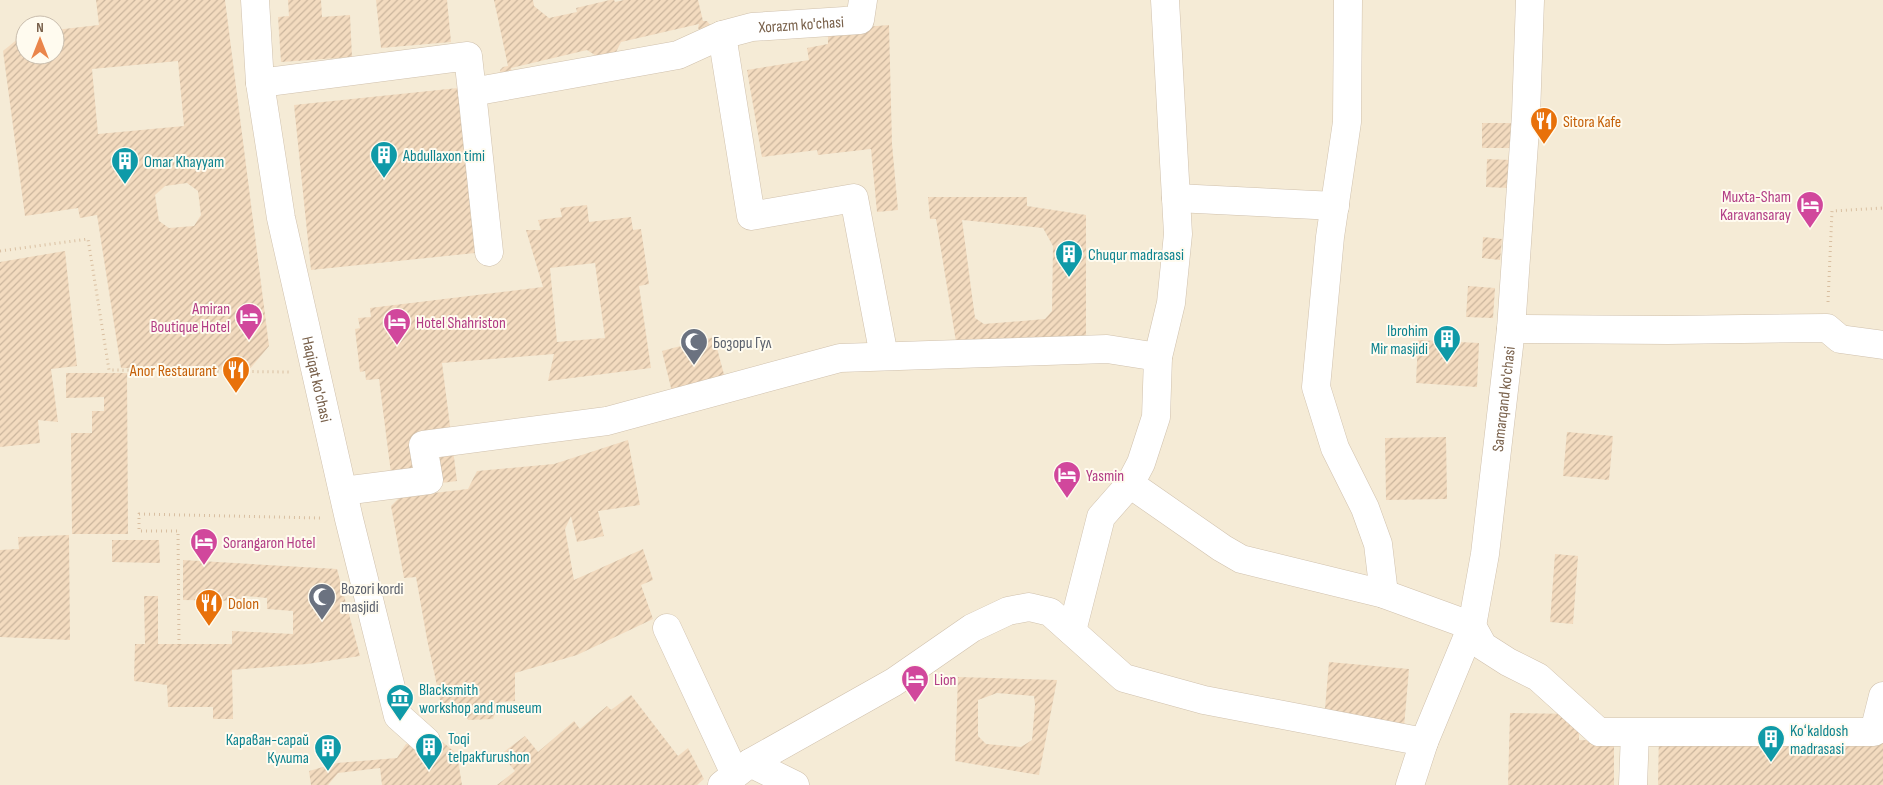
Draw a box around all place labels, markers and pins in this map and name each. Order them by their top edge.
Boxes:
restaurant icon: Sitora Kafe [1529,106,1559,145]
place label: Sitora Kafe [1563,113,1621,132]
building icon: Abdullaxon timi [369,140,399,179]
building icon: Omar Khayyam [110,146,140,185]
place label: Abdullaxon timi [402,147,485,166]
place label: Omar Khayyam [144,153,224,172]
place label: Muxta-Sham Karavansaray [1720,188,1791,225]
hotel icon: Muxta-Sham Karavansaray [1795,190,1825,229]
building icon: Chuqur madrasasi [1054,239,1084,278]
place label: Chuqur madrasasi [1088,246,1184,265]
place label: Amiran Boutique Hotel [150,300,230,337]
hotel icon: Amiran Boutique Hotel [234,302,264,341]
hotel icon: Hotel Shahriston [382,307,412,346]
place label: Hotel Shahriston [416,314,506,333]
place label: Ibrohim Mir masjidi [1371,322,1428,359]
building icon: Ibrohim Mir masjidi [1432,324,1462,363]
mosque icon: Бозори Гул [679,327,709,366]
place label: Бозори Гул [713,334,772,353]
restaurant icon: Anor Restaurant [221,355,251,394]
place label: Anor Restaurant [129,362,217,381]
hotel icon: Yasmin [1052,460,1082,499]
place label: Yasmin [1086,467,1124,486]
hotel icon: Sorangaron Hotel [189,527,219,566]
place label: Sorangaron Hotel [223,534,315,553]
place label: Bozori kordi masjidi [341,580,403,617]
mosque icon: Bozori kordi masjidi [307,582,337,621]
restaurant icon: Dolon [194,588,224,627]
place label: Dolon [228,595,259,614]
hotel icon: Lion [900,664,930,703]
place label: Lion [934,671,956,690]
place label: Blacksmith workshop and museum [419,681,542,718]
museum icon: Blacksmith workshop and museum [385,683,415,722]
place label: Koʻkaldosh madrasasi [1790,722,1848,759]
building icon: Koʻkaldosh madrasasi [1756,724,1786,763]
place label: Toqi telpakfurushon [448,730,530,767]
place label: Караван-сарай Кулита [226,731,309,768]
building icon: Toqi telpakfurushon [414,732,444,771]
building icon: Караван-сарай Кулита [313,733,343,772]

